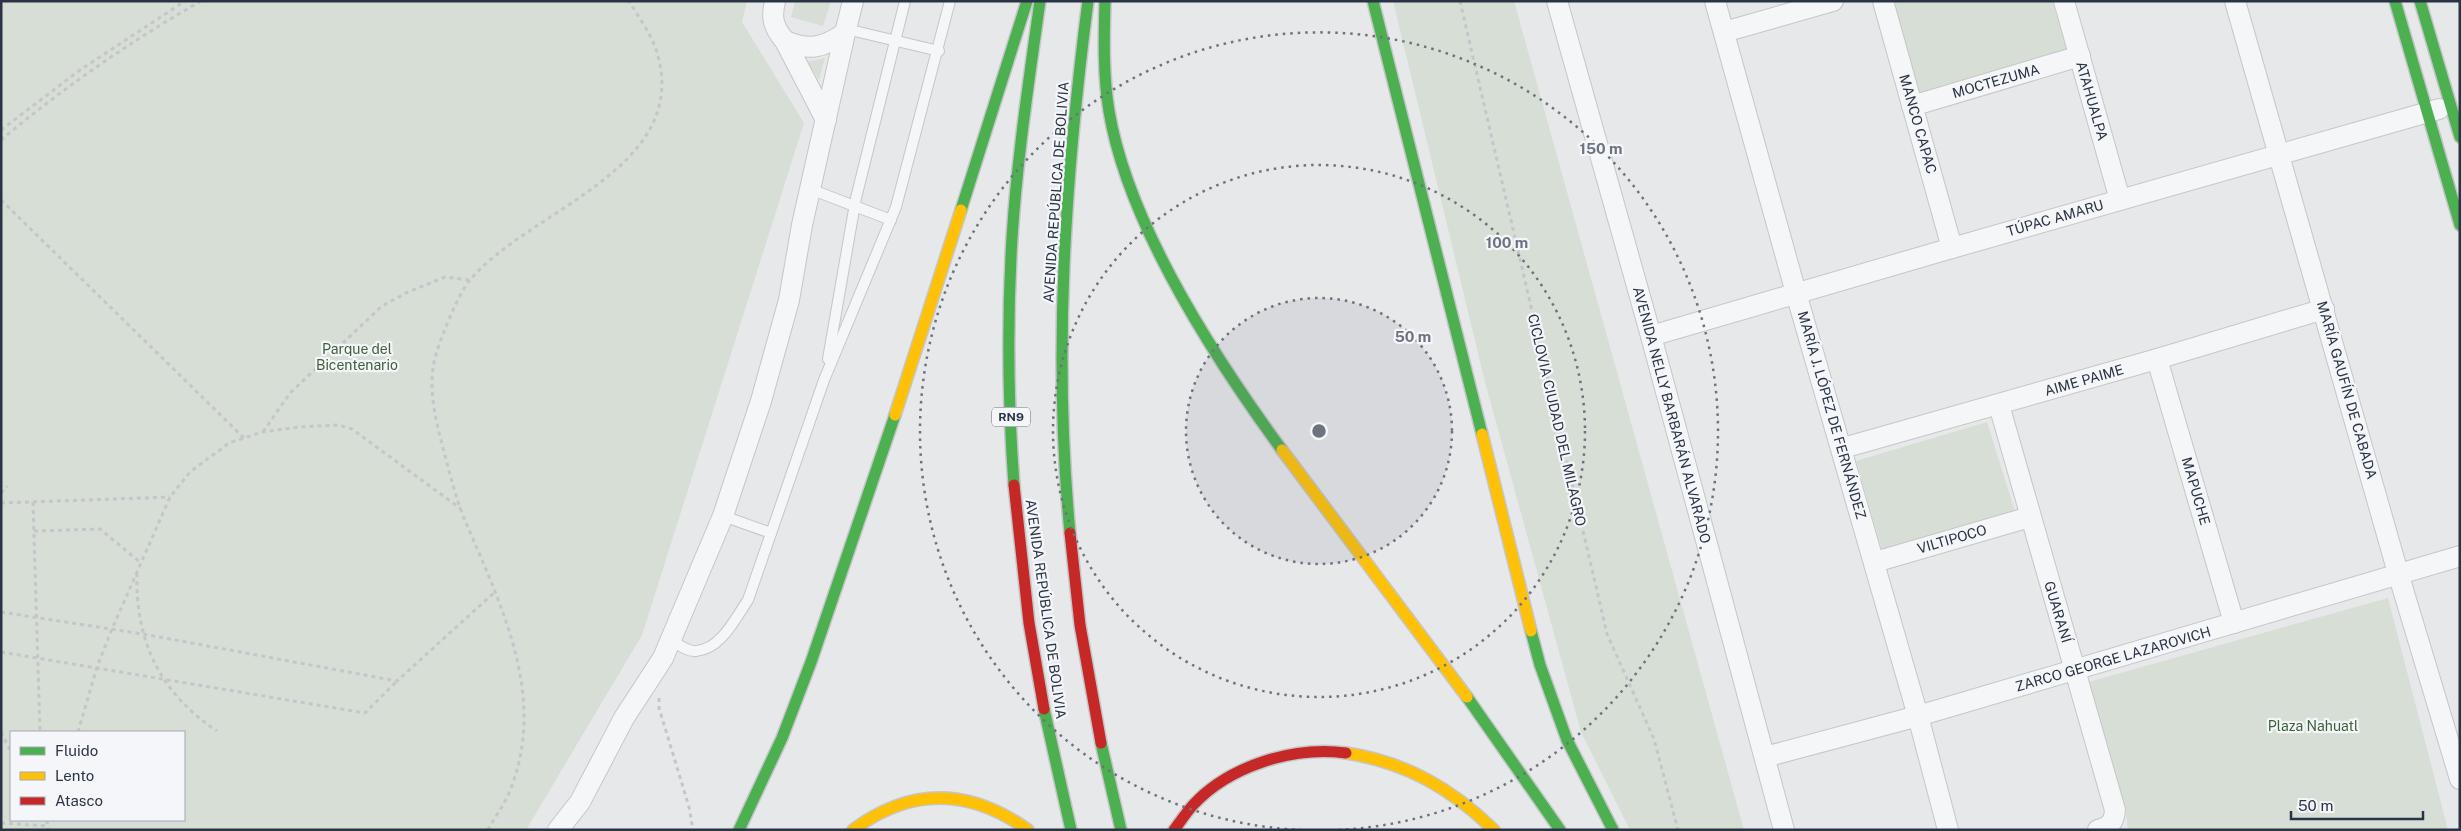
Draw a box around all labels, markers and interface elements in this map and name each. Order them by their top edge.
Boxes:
street label: ATAHUALPA [2073,60,2111,143]
street label: MOCTEZUMA [1951,61,2042,101]
street label: MANCO CAPAC [1896,72,1940,176]
street label: AVENIDA REPÚBLICA DE BOLIVIA [1038,81,1072,303]
text: 150 m [1579,140,1623,157]
street label: TÚPAC AMARU [2004,195,2105,239]
text: 100 m [1486,234,1528,251]
street label: AVENIDA NELLY BARBARÁN ALVARADO [1630,284,1715,545]
street label: MARÍA GAUFÍN DE CABADA [2314,299,2381,481]
street label: MARÍA J. LÓPEZ DE FERNÁNDEZ [1795,309,1871,521]
street label: CICLOVIA CIUDAD DEL MILAGRO [1525,312,1589,528]
text: 50 m [1395,328,1431,345]
park label: Parque del Bicentenario [316,341,398,373]
street label: AIME PAIME [2043,361,2125,399]
road number: RN9 [992,408,1030,427]
centre of rings [1310,422,1328,440]
street label: MAPUCHE [2179,455,2213,527]
street label: AVENIDA REPÚBLICA DE BOLIVIA [1023,498,1071,720]
street label: VILTIPOCO [1915,521,1989,557]
street label: GUARANÍ [2041,579,2076,646]
street label: ZARCO GEORGE LAZAROVICH [2013,623,2213,695]
park label: Plaza Nahuatl [2268,718,2358,734]
legend [10,731,185,821]
text: Fluido [55,742,98,759]
text: Lento [55,767,94,784]
scale bar [2291,788,2424,820]
text: Atasco [55,792,103,809]
text: 50 m [2298,797,2333,814]

